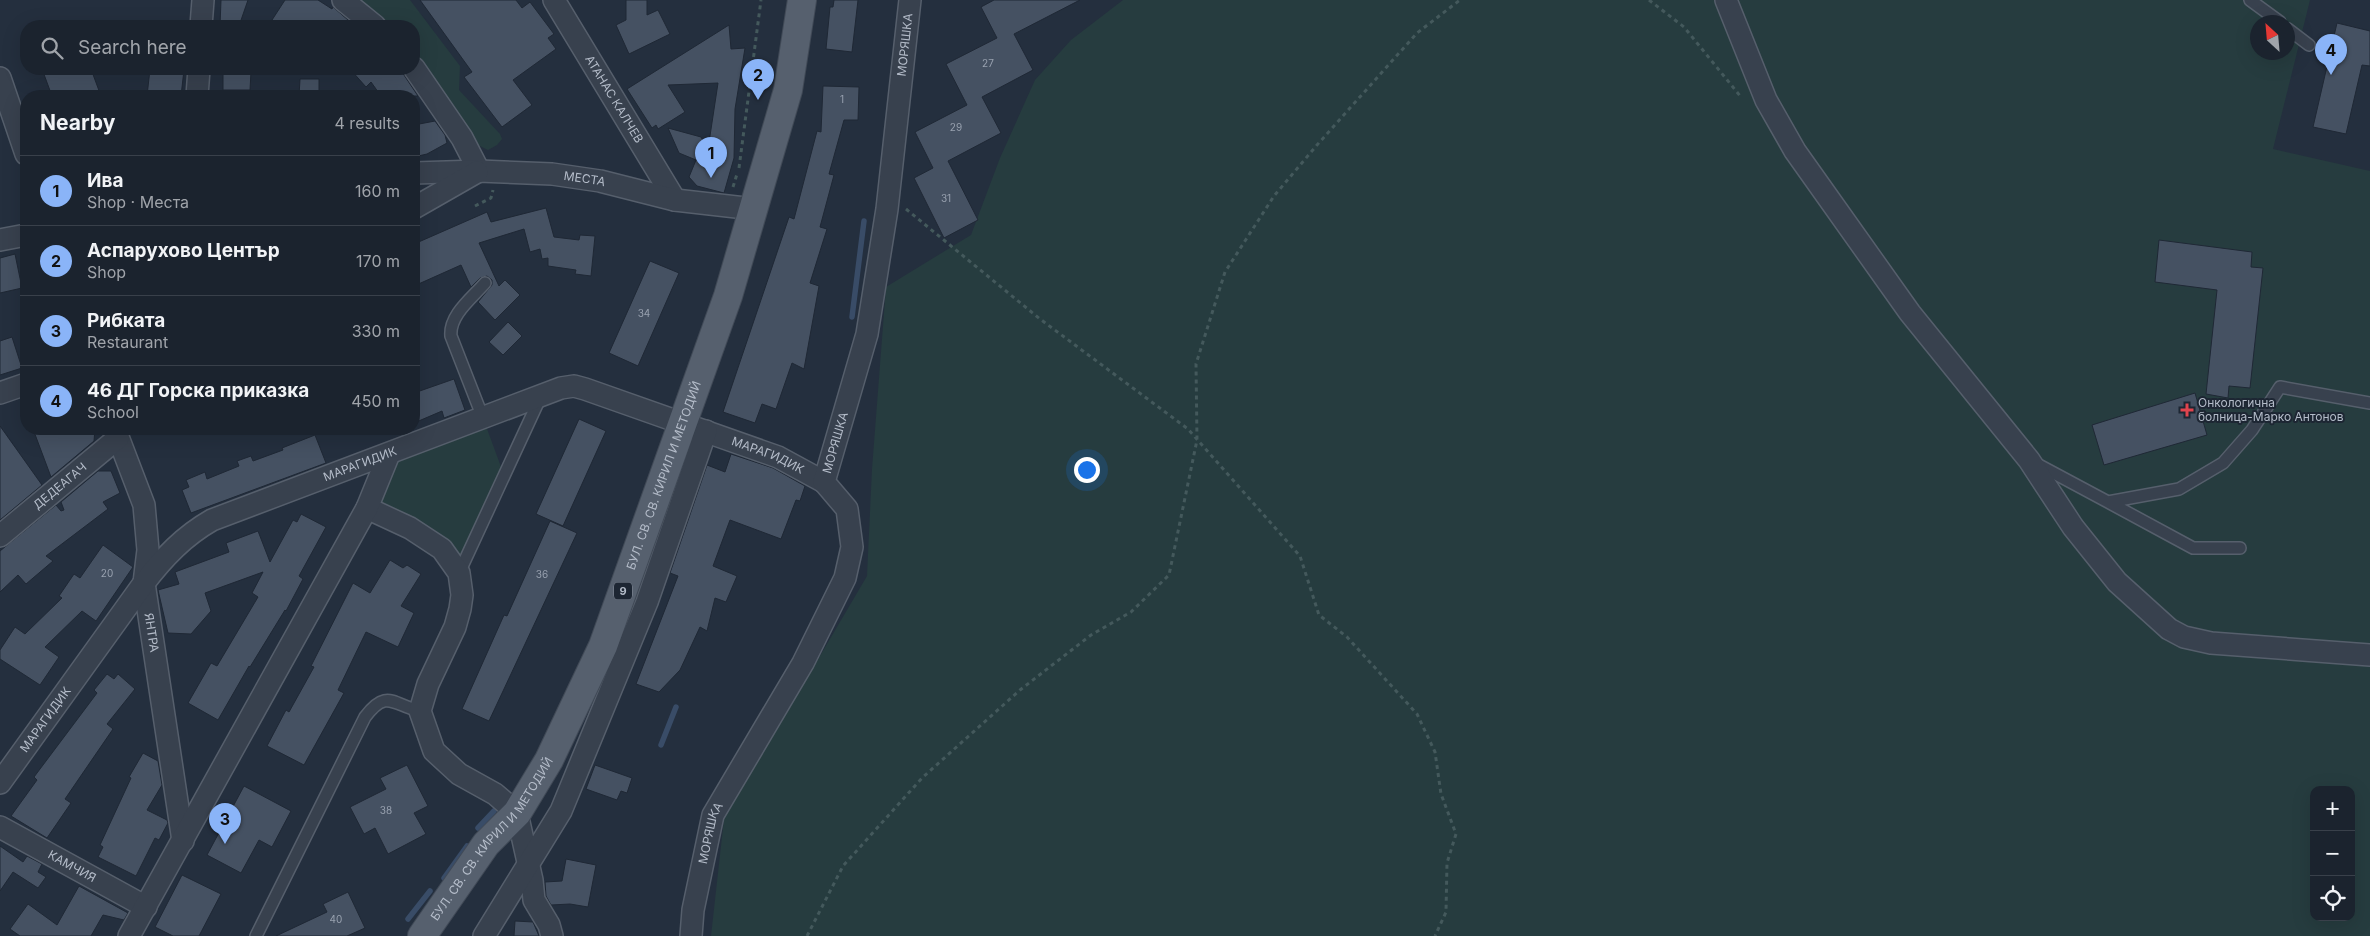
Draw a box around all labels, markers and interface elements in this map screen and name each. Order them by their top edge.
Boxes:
street label: МОРЯШКА [894,13,915,77]
north arrow [2250,15,2295,60]
search box [20,20,420,75]
icon: search [38,34,66,62]
pin: 4 [2315,34,2347,75]
text: Search here [78,36,187,59]
street label: АТАНАС КАЛЧЕВ [582,52,647,146]
house number: 27 [982,57,994,69]
pin: 2 [742,59,774,100]
house number: 1 [840,93,844,105]
text: Nearby [40,110,115,135]
text: 4 results [335,113,400,133]
house number: 29 [950,121,962,133]
pin: 1 [695,137,727,178]
street label: МЕСТА [563,168,607,189]
text: Ива [87,169,123,192]
text: 1 [53,181,59,201]
text: 160 m [355,181,400,201]
text: Shop · Места [87,192,189,212]
house number: 31 [941,192,951,204]
text: Аспарухово Център [87,239,280,262]
text: 2 [51,251,61,271]
text: 170 m [356,251,400,271]
text: Shop [87,262,126,282]
house number: 34 [638,307,650,319]
text: Рибката [87,309,165,332]
text: 3 [51,321,61,341]
text: 330 m [352,321,400,341]
text: Restaurant [87,332,168,352]
text: 46 ДГ Горска приказка [87,379,309,402]
street label: БУЛ. СВ. СВ. КИРИЛ И МЕТОДИЙ [623,379,704,572]
text: 4 [51,391,61,411]
text: 450 m [351,391,400,411]
place label: Онкологична болница-Марко Антонов [2198,395,2344,424]
text: School [87,402,139,422]
marker: Онкологична болница-Марко Антонов [2180,403,2194,417]
street label: МОРЯШКА [819,410,851,475]
street label: МАРАГИДИК [730,433,807,477]
street label: МАРАГИДИК [321,443,399,484]
your location [1074,457,1100,483]
street label: ДЕДЕАГАЧ [30,459,89,512]
house number: 20 [101,567,113,579]
house number: 36 [536,568,548,580]
road number: 9 [614,582,632,600]
street label: ЯНТРА [142,612,162,653]
street label: МАРАГИДИК [17,684,74,755]
street label: БУЛ. СВ. СВ. КИРИЛ И МЕТОДИЙ [427,754,556,923]
map controls [2310,786,2355,921]
button: + [2310,786,2355,831]
street label: МОРЯШКА [695,799,726,865]
pin: 3 [209,803,241,844]
house number: 38 [380,804,392,816]
button: − [2310,831,2355,876]
street label: КАМЧИЯ [46,847,99,885]
button: locate [2310,876,2355,921]
house number: 40 [330,913,342,925]

